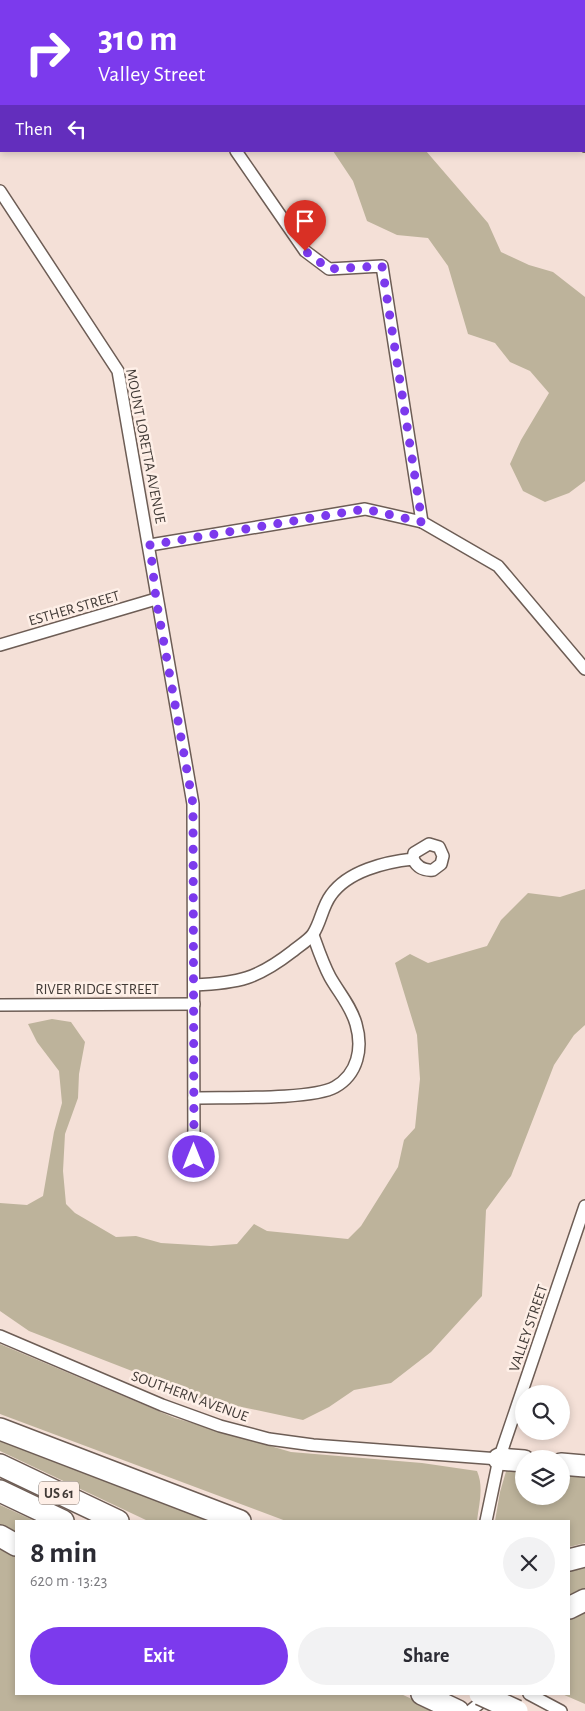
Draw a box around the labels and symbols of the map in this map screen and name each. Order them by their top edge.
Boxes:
pin [284,200,326,251]
street label: MOUNT LORETTA AVENUE [123,367,168,525]
street label: ESTHER STREET [27,588,122,629]
street label: RIVER RIDGE STREET [35,982,159,997]
position arrow [167,1130,219,1182]
street label: VALLEY STREET [507,1282,551,1374]
street label: SOUTHERN AVENUE [130,1368,250,1425]
road number: US 61 [39,1482,79,1505]

